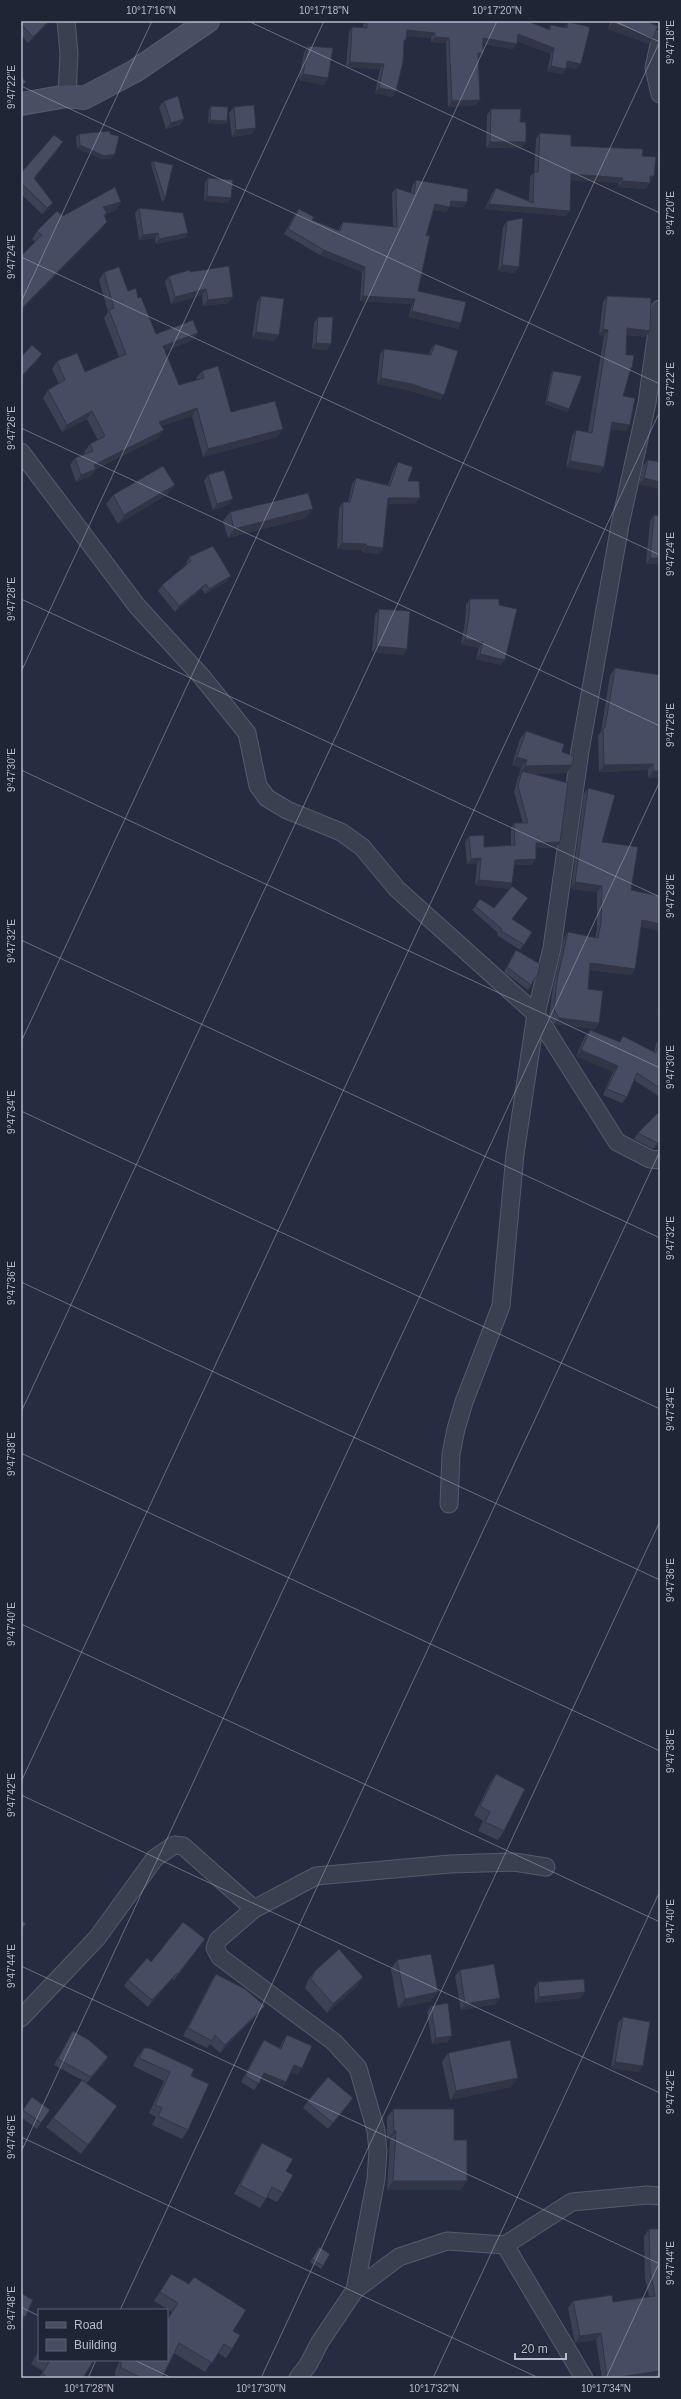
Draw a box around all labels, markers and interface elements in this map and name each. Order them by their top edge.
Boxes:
text: 10°17'16"N [126,5,176,16]
text: 10°17'18"N [299,5,349,16]
text: 10°17'20"N [472,5,522,16]
text: 9°47'18"E [665,20,676,64]
text: 9°47'22"E [6,65,17,109]
text: 9°47'20"E [665,191,676,235]
text: 9°47'24"E [6,235,17,279]
text: 9°47'22"E [665,362,676,406]
text: 9°47'26"E [6,406,17,450]
text: 9°47'24"E [665,532,676,576]
text: 9°47'28"E [6,577,17,621]
text: 9°47'26"E [665,703,676,747]
text: 9°47'30"E [6,748,17,792]
text: 9°47'28"E [665,874,676,918]
text: 9°47'32"E [6,919,17,963]
text: 9°47'30"E [665,1045,676,1089]
text: 9°47'34"E [6,1090,17,1134]
text: 9°47'32"E [665,1216,676,1260]
text: 9°47'36"E [6,1261,17,1305]
text: 9°47'34"E [665,1387,676,1431]
text: 9°47'38"E [6,1432,17,1476]
text: 9°47'36"E [665,1558,676,1602]
text: 9°47'40"E [6,1602,17,1646]
text: 9°47'38"E [665,1729,676,1773]
text: 9°47'42"E [6,1773,17,1817]
text: 9°47'40"E [665,1899,676,1943]
text: 9°47'44"E [6,1944,17,1988]
text: 9°47'42"E [665,2070,676,2114]
text: 9°47'46"E [6,2115,17,2159]
text: 9°47'44"E [665,2241,676,2285]
text: 9°47'48"E [6,2286,17,2330]
legend [38,2309,168,2361]
text: Road [74,2318,103,2332]
scale bar [515,2335,566,2361]
text: Building [74,2338,117,2352]
text: 20 m [521,2342,548,2356]
text: 10°17'28"N [64,2383,114,2394]
text: 10°17'30"N [236,2383,286,2394]
text: 10°17'32"N [409,2383,459,2394]
text: 10°17'34"N [581,2383,631,2394]

